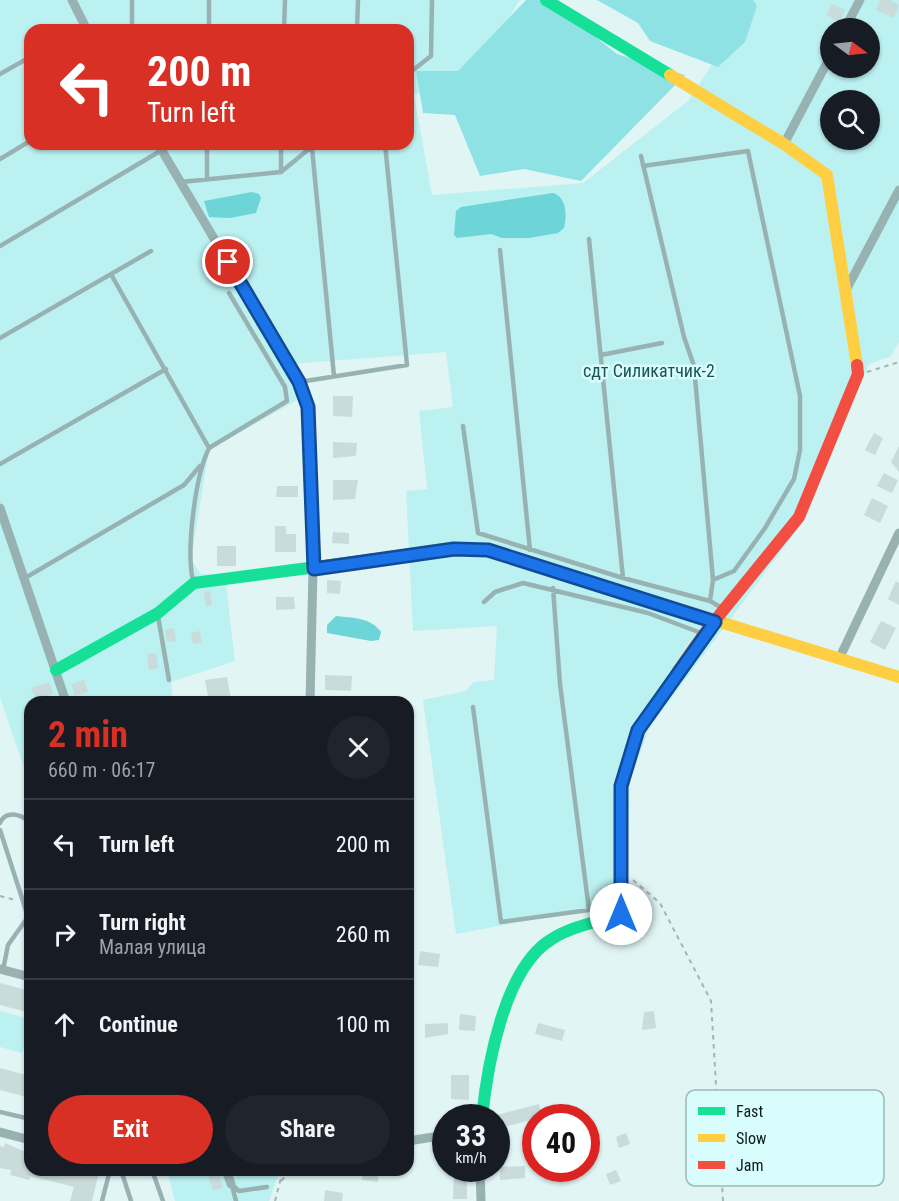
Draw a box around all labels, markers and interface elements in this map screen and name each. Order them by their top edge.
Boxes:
north arrow [820,18,880,78]
map controls [820,18,880,150]
text: 200 m [147,47,252,96]
icon: left [48,48,126,126]
button: search [820,90,880,150]
text: Turn left [147,97,236,129]
pin [202,236,253,287]
icon: arrive [211,245,244,278]
park label: сдт Силикатчик-2 [583,360,715,381]
text: 2 min [48,714,128,756]
button: close [327,716,390,779]
text: 660 m · 06:17 [48,758,155,782]
icon: left [48,828,81,861]
text: Turn left [99,832,174,857]
text: 200 m [336,832,390,857]
position arrow [589,882,653,946]
text: Turn right [99,910,186,935]
icon: right [48,918,81,951]
text: 260 m [336,922,390,947]
text: Малая улица [99,935,206,959]
icon: ahead [48,1008,81,1041]
text: Continue [99,1012,178,1037]
text: 100 m [336,1012,390,1037]
legend [686,1090,884,1186]
button: Exit [48,1095,213,1164]
button: Share [225,1095,390,1164]
text: Fast [736,1102,763,1121]
speed limit sign: 40 [522,1104,600,1182]
text: 33 [456,1118,486,1153]
text: Slow [736,1129,766,1148]
text: km/h [456,1149,486,1167]
text: Jam [736,1156,763,1175]

